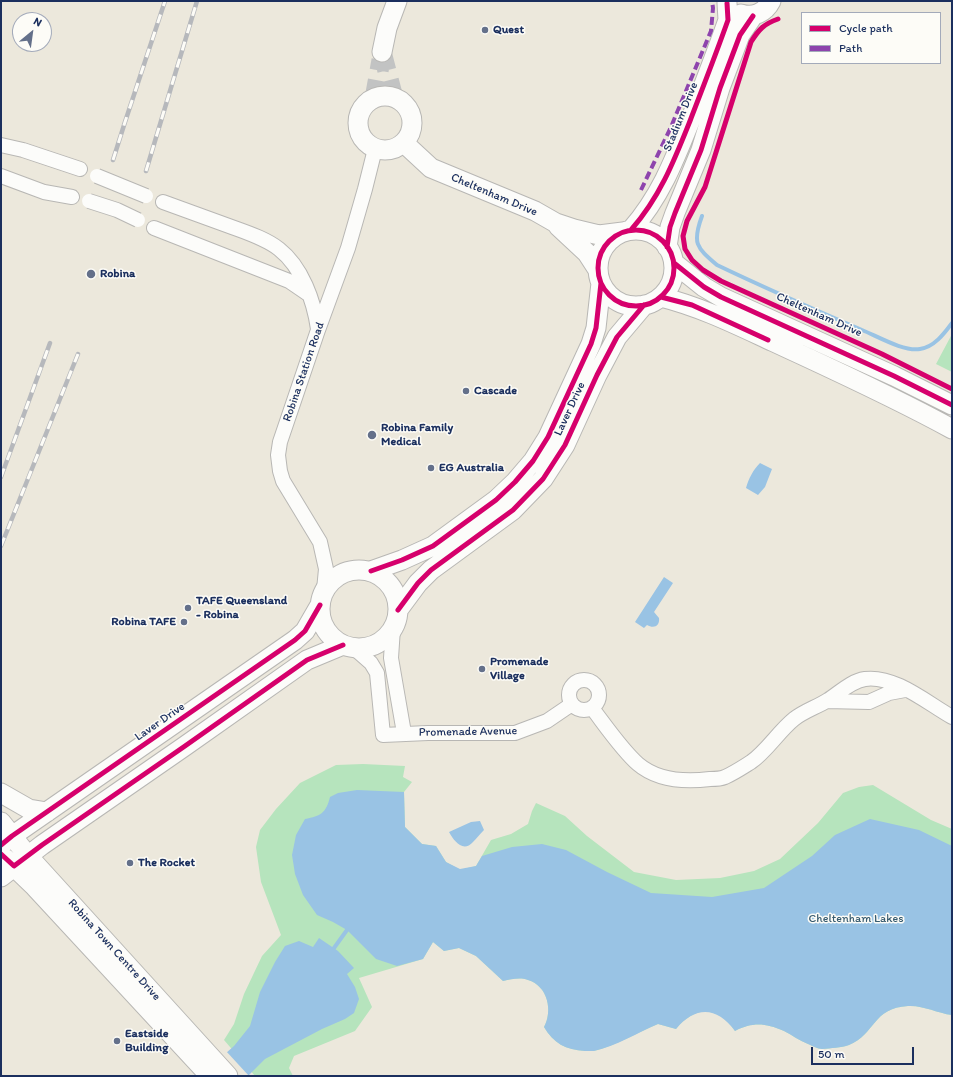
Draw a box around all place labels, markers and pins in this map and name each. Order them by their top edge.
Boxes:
place label: Quest [493,23,524,37]
marker: Quest [480,25,490,35]
place label: Robina [100,267,135,281]
marker: Robina [85,268,97,280]
place label: Cascade [474,384,517,398]
marker: Cascade [461,386,471,396]
place label: Robina Family Medical [381,421,453,449]
marker: Robina Family Medical [366,429,378,441]
place label: EG Australia [439,461,504,475]
marker: EG Australia [426,463,436,473]
place label: TAFE Queensland - Robina [196,594,287,622]
marker: TAFE Queensland - Robina [183,603,193,613]
place label: Robina TAFE [111,615,176,629]
marker: Robina TAFE [179,617,189,627]
place label: Promenade Village [490,655,548,683]
marker: Promenade Village [477,664,487,674]
place label: The Rocket [138,856,195,870]
marker: The Rocket [125,858,135,868]
place label: Eastside Building [125,1027,169,1055]
marker: Eastside Building [112,1036,122,1046]

